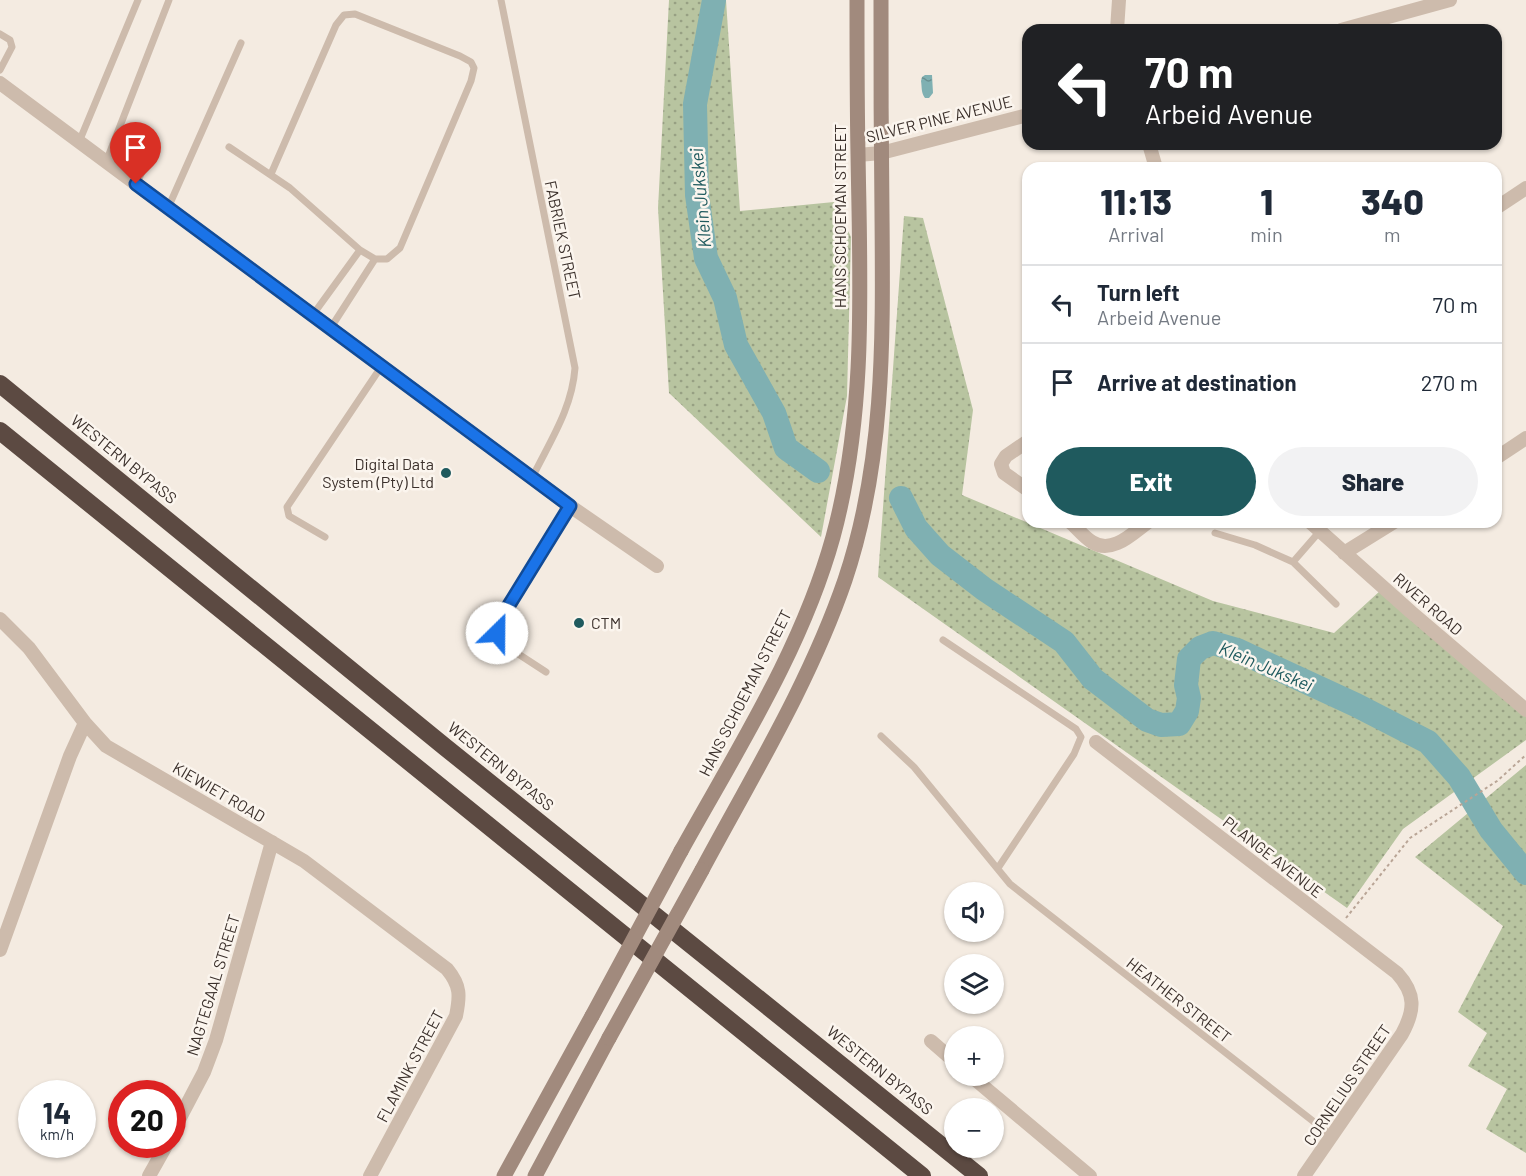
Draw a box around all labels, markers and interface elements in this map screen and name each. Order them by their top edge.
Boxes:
text: 70 m [1145,46,1233,96]
icon: left [1046,48,1124,126]
street label: SILVER PINE AVENUE [864,91,1014,146]
text: Arbeid Avenue [1145,97,1313,129]
pin [110,122,161,184]
street label: HANS SCHOEMAN STREET [830,124,849,308]
icon: arrive [119,131,152,164]
water label: Klein Jukskei [685,147,715,249]
street label: FABRIEK STREET [542,179,585,301]
text: 11:13 [1100,179,1172,222]
text: 1 [1260,179,1273,222]
text: 340 [1361,179,1424,222]
text: Arrival [1108,222,1164,246]
text: min [1250,222,1283,246]
text: m [1384,222,1401,246]
text: Turn left [1097,279,1180,305]
icon: left [1046,288,1079,321]
text: 70 m [1433,291,1478,317]
text: Arbeid Avenue [1097,305,1221,329]
icon: arrive [1046,366,1079,399]
text: Arrive at destination [1097,369,1296,395]
text: 270 m [1421,369,1478,395]
street label: WESTERN BYPASS [68,410,181,507]
button: Exit [1046,447,1256,516]
button: Share [1268,447,1478,516]
place label: Digital Data System (Pty) Ltd [322,454,434,491]
marker: Digital Data System (Pty) Ltd [439,466,453,480]
street label: RIVER ROAD [1390,569,1467,639]
position arrow [465,601,529,665]
street label: HANS SCHOEMAN STREET [694,606,795,779]
place label: CTM [591,613,621,632]
marker: CTM [572,616,586,630]
water label: Klein Jukskei [1216,636,1317,696]
street label: WESTERN BYPASS [445,717,558,814]
street label: KIEWIET ROAD [170,758,269,826]
street label: PLANGE AVENUE [1220,812,1327,901]
map controls [944,882,1004,1158]
button: sound [944,882,1004,942]
street label: NAGTEGAAL STREET [182,912,243,1058]
street label: HEATHER STREET [1123,953,1235,1046]
button: layers [944,954,1004,1014]
street label: FLAMINK STREET [372,1006,447,1125]
street label: CORNELIUS STREET [1299,1020,1394,1149]
street label: WESTERN BYPASS [824,1021,937,1118]
button: + [944,1026,1004,1086]
speed limit sign: 20 [108,1080,186,1158]
text: 14 [43,1094,71,1130]
button: − [944,1098,1004,1158]
text: km/h [40,1125,74,1143]

